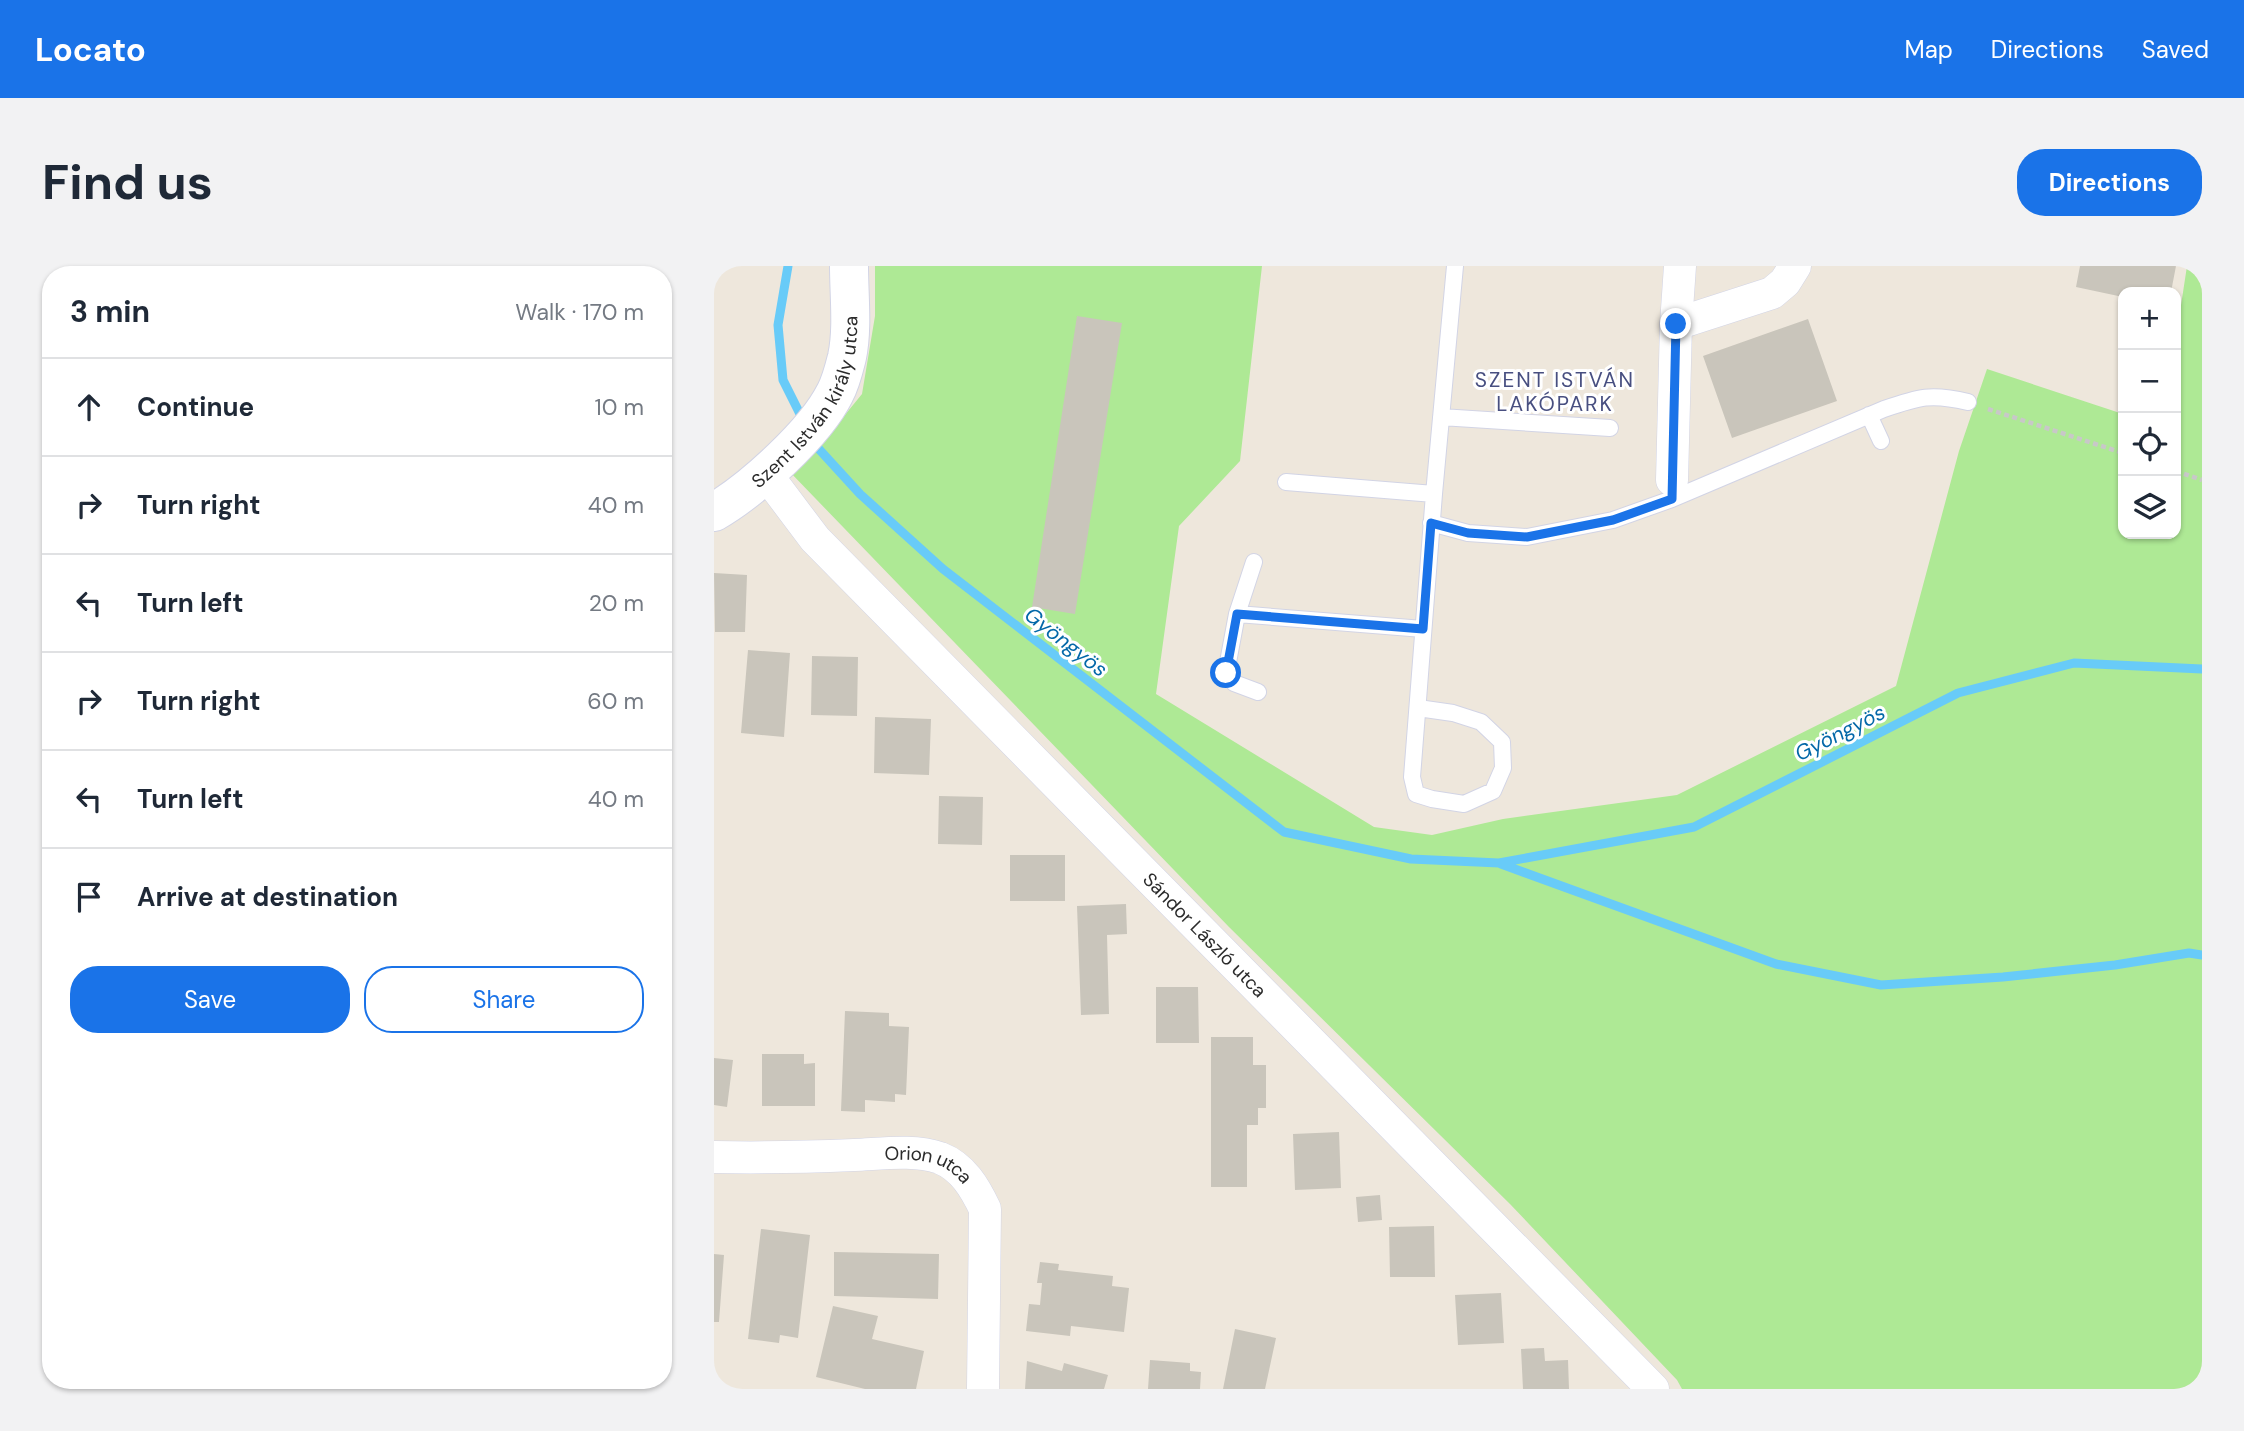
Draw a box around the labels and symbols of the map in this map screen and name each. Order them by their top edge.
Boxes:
route end [1660,308,1691,339]
street label: Szent István király utca [746,316,863,493]
district label: SZENT ISTVÁN LAKÓPARK [1475,366,1635,418]
water label: Gyöngyös [1019,601,1113,683]
route start [1210,657,1241,688]
water label: Gyöngyös [1790,698,1890,768]
street label: Sándor László utca [1138,867,1272,1003]
street label: Orion utca [884,1141,978,1189]

